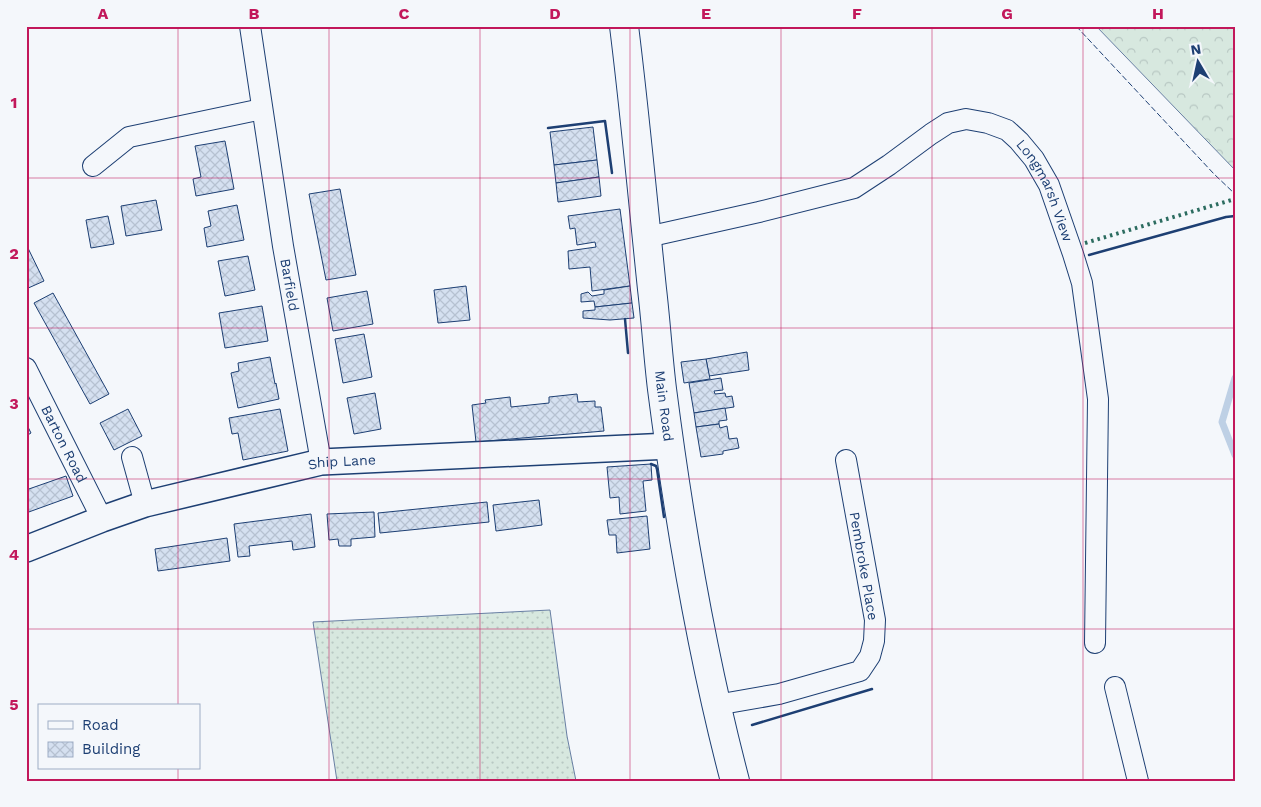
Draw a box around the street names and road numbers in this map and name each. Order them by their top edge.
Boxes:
street label: Longmarsh View [1013,136,1076,244]
street label: Barfield [277,257,302,313]
street label: Main Road [652,370,677,442]
street label: Barton Road [38,403,90,485]
street label: Ship Lane [306,451,376,473]
street label: Pembroke Place [847,511,881,621]

